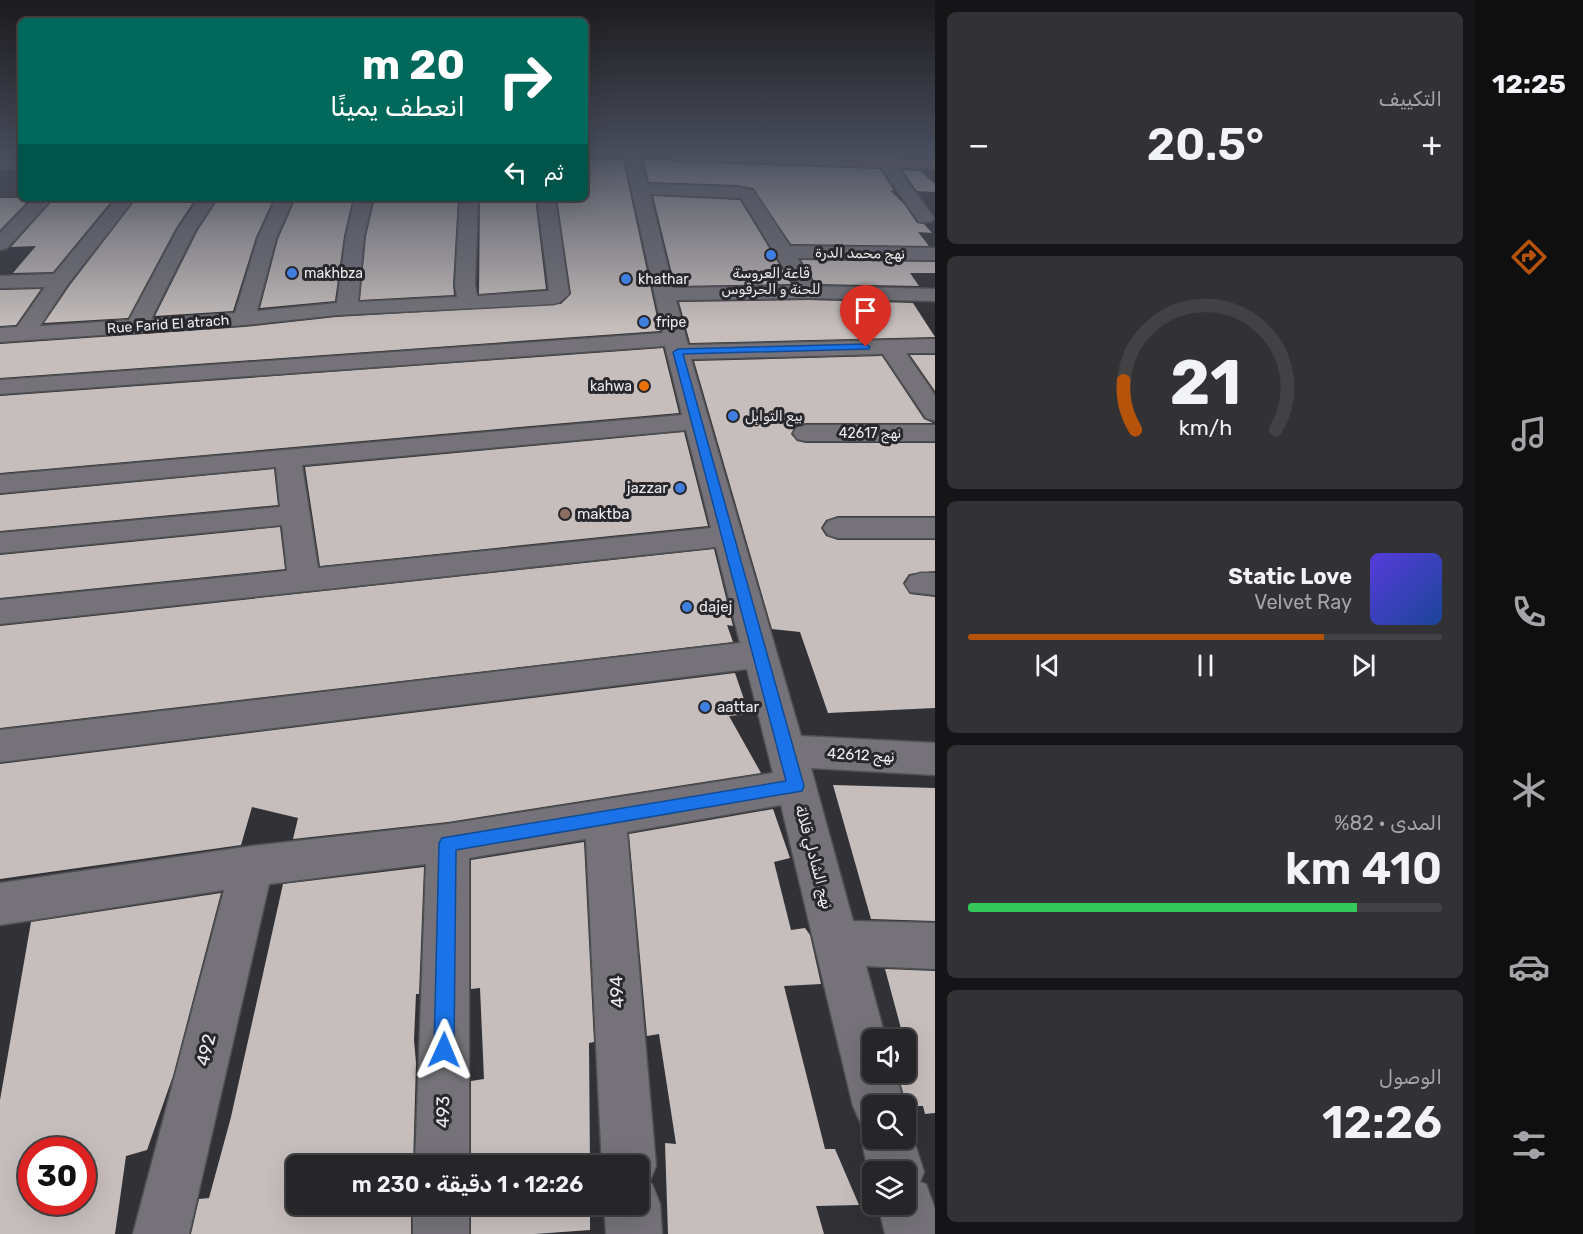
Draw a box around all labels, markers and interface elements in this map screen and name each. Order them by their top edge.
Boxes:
text: 20 m [362,40,465,90]
icon: right [486,42,564,120]
text: 12:25 [1492,68,1566,100]
text: التكييف [1379,87,1442,111]
text: انعطف يمينًا [330,91,465,123]
text: 20.5° [1147,118,1264,171]
text: − [968,125,989,164]
text: + [1421,125,1442,164]
icon: left [499,156,532,189]
text: ثم [544,159,564,186]
icon: directions [1508,236,1550,278]
street label: نهج محمد الدرة [815,244,905,265]
marker: قاعة العروسة للحنة و الحرقوس [764,248,778,262]
place label: makhbza [304,265,363,282]
place label: قاعة العروسة للحنة و الحرقوس [721,265,821,298]
marker: makhbza [285,266,299,280]
place label: khathar [638,271,689,288]
marker: khathar [619,272,633,286]
pin [840,285,891,347]
icon: arrive [849,294,882,327]
street label: Rue Farid El atrach [106,312,230,337]
place label: fripe [656,314,686,331]
marker: fripe [637,315,651,329]
text: 21 [1169,346,1241,420]
place label: kahwa [590,378,632,395]
marker: kahwa [637,379,651,393]
place label: بيع التوابل [745,408,803,427]
marker: بيع التوابل [726,409,740,423]
icon: music [1508,413,1550,455]
text: km/h [1178,415,1232,440]
street label: نهج 42617 [839,425,901,444]
place label: jazzar [626,479,668,497]
marker: jazzar [673,481,687,495]
place label: maktba [577,505,629,523]
marker: maktba [558,507,572,521]
text: Static Love [1228,563,1352,590]
text: Velvet Ray [1254,590,1352,614]
icon: phone [1508,591,1550,633]
place label: dajej [699,598,732,616]
marker: dajej [680,600,694,614]
icon: previous [1031,649,1064,682]
icon: pause [1189,649,1222,682]
icon: next [1347,649,1380,682]
place label: aattar [717,698,759,716]
marker: aattar [698,700,712,714]
street label: نهج 42612 [827,744,895,768]
icon: climate [1508,769,1550,811]
street label: نهج الشادلي قلالة [789,803,837,912]
text: المدى · 82% [1334,811,1442,835]
text: 410 km [1285,842,1442,895]
icon: car [1508,946,1550,988]
street label: 494 [605,975,629,1009]
position arrow [412,1018,476,1082]
map controls [862,1029,916,1215]
button: sound [862,1029,916,1083]
street label: 492 [191,1032,221,1068]
text: الوصول [1379,1065,1442,1089]
button: search [862,1095,916,1149]
street label: 493 [432,1096,454,1128]
text: 12:26 [1322,1096,1442,1149]
icon: filters [1508,1124,1550,1166]
speed limit sign: 30 [18,1137,96,1215]
button: layers [862,1161,916,1215]
text: 12:26 · 1 دقيقة · 230 m [352,1171,583,1198]

